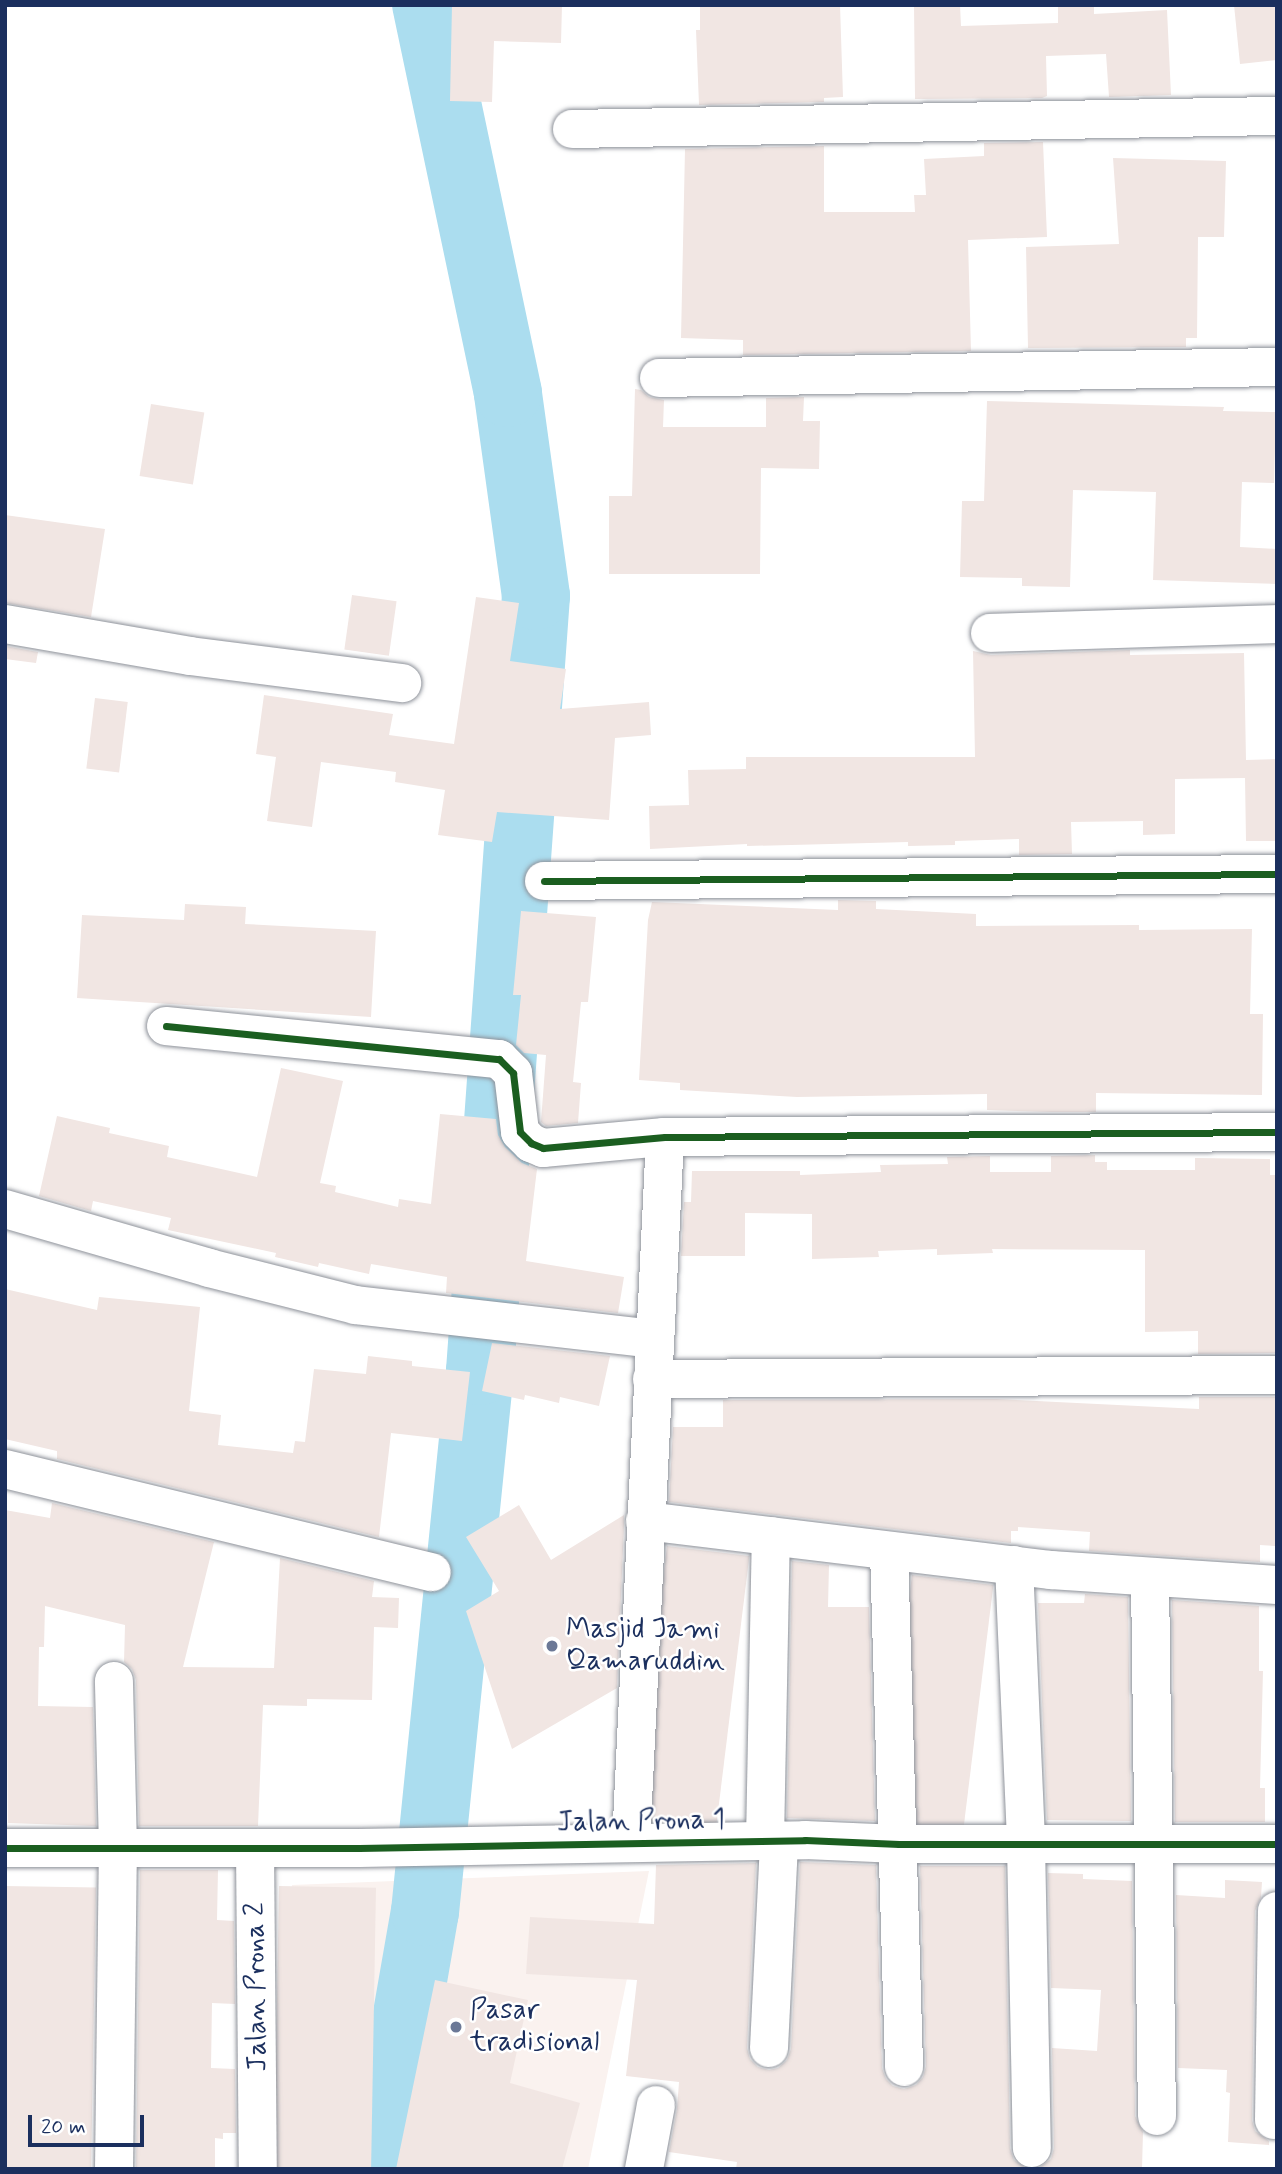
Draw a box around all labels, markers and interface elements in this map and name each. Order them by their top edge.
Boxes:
place label: Masjid Jami Qamaruddin [566,1613,725,1679]
marker: Masjid Jami Qamaruddin [544,1638,560,1654]
street label: Jalan Prona 1 [557,1804,725,1840]
street label: Jalan Prona 2 [239,1902,275,2072]
place label: Pasar tradisional [470,1994,599,2060]
marker: Pasar tradisional [448,2019,464,2035]
scale bar [32,2100,147,2144]
text: 20 m [41,2113,86,2141]

